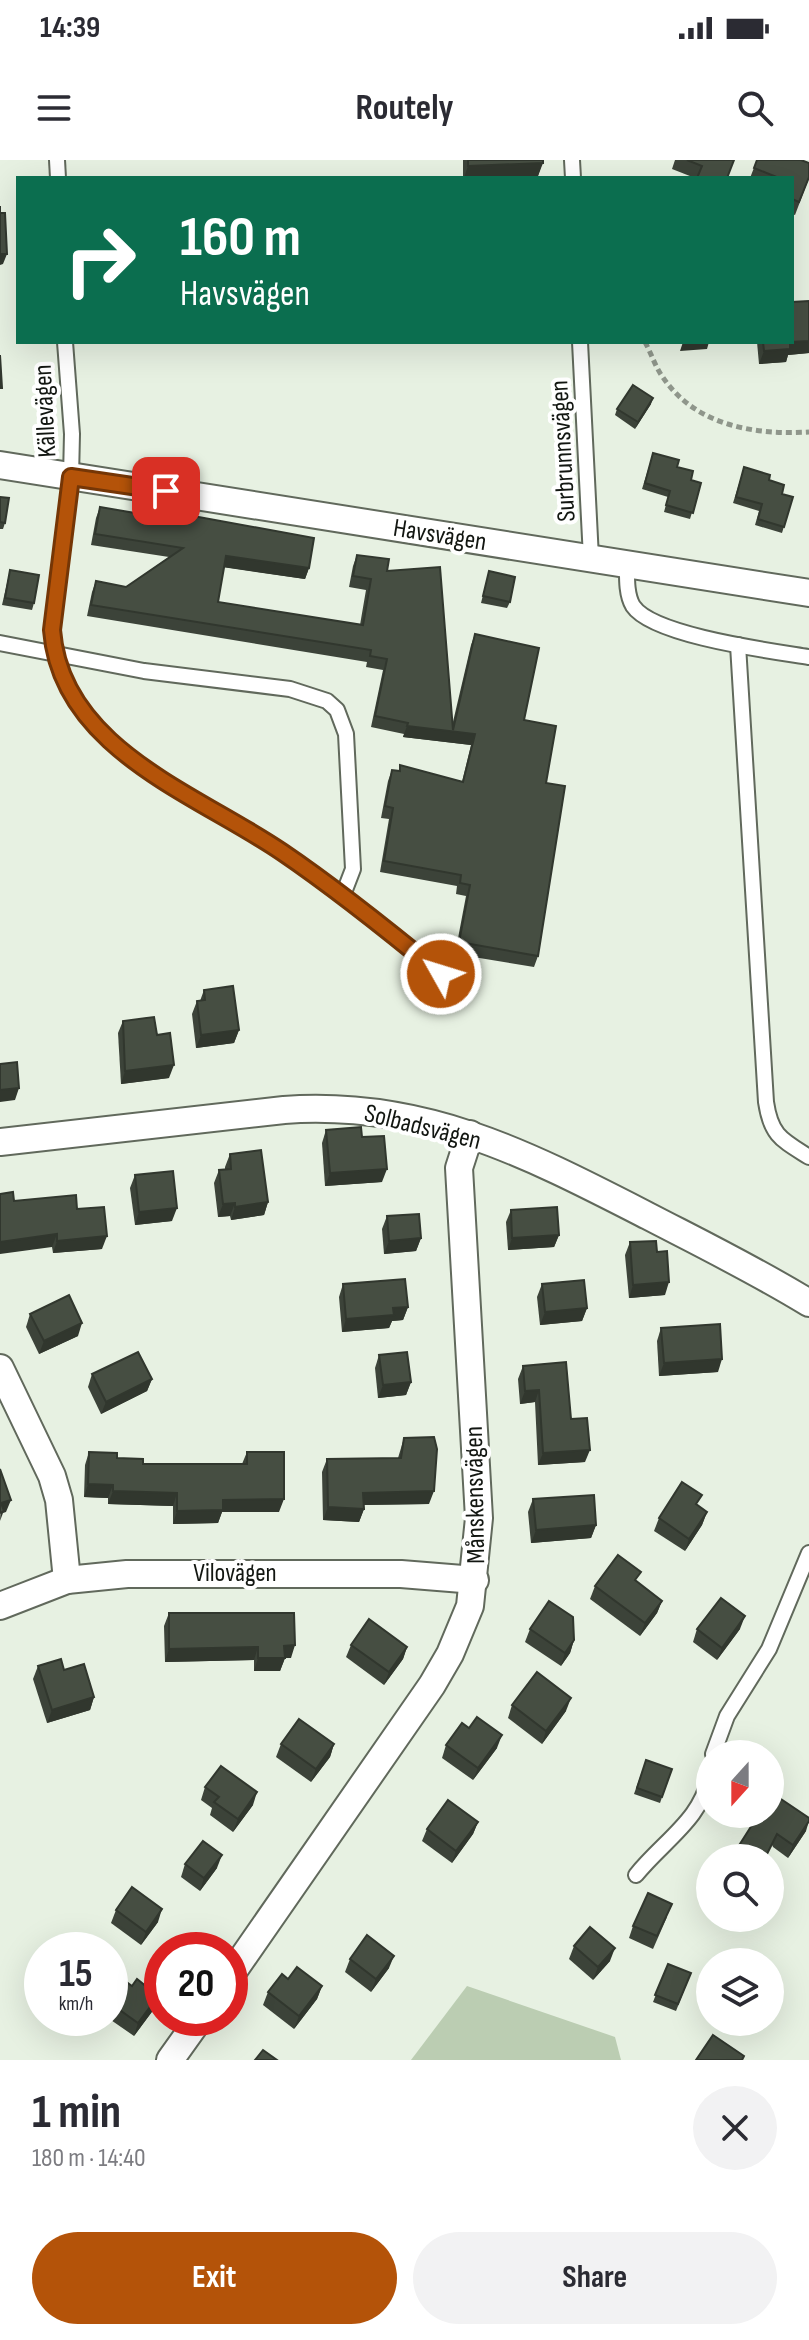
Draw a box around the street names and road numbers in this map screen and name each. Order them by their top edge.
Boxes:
street label: Källevägen [28,364,63,458]
street label: Surbrunnsvägen [544,379,583,522]
street label: Havsvägen [391,513,489,558]
street label: Solbadsvägen [361,1098,484,1157]
street label: Månskensvägen [459,1426,492,1564]
street label: Vilovägen [193,1558,277,1589]

